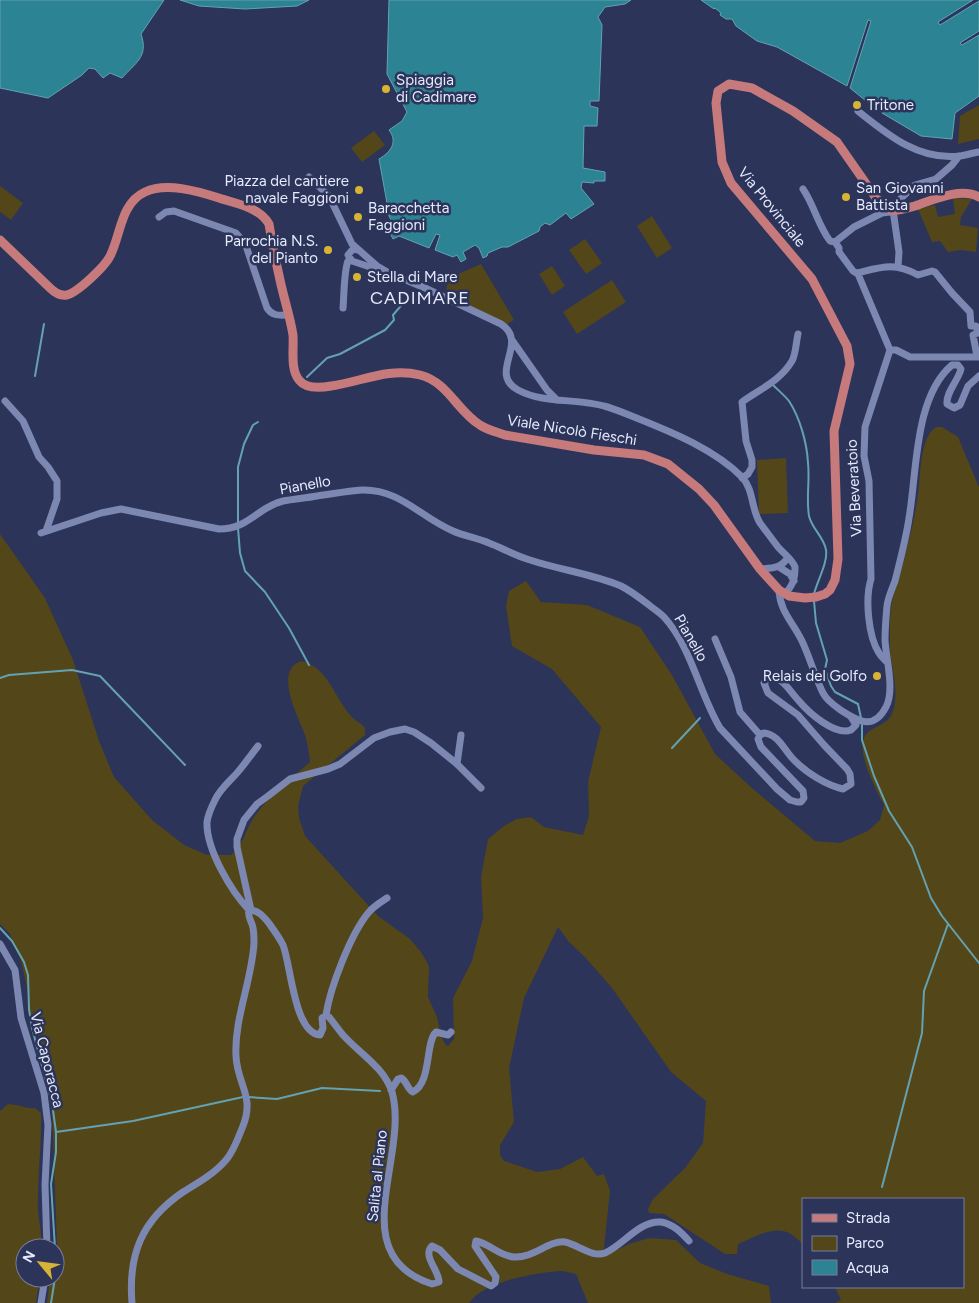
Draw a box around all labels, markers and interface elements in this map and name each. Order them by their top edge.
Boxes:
place label: Spiaggia di Cadimare [396,71,476,106]
marker: Spiaggia di Cadimare [380,83,392,95]
place label: Tritone [867,96,914,114]
marker: Tritone [851,99,863,111]
street label: Via Provinciale [734,163,810,251]
place label: Piazza del cantiere navale Faggioni [224,172,349,207]
place label: San Giovanni Battista [856,179,944,214]
marker: Piazza del cantiere navale Faggioni [353,184,365,196]
marker: San Giovanni Battista [840,191,852,203]
place label: Baracchetta Faggioni [368,199,449,234]
marker: Baracchetta Faggioni [352,211,364,223]
place label: Parrochia N.S. del Pianto [225,232,318,267]
marker: Parrochia N.S. del Pianto [322,244,334,256]
place label: Stella di Mare [367,268,458,286]
marker: Stella di Mare [351,271,363,283]
district label: CADIMARE [370,287,470,309]
street label: Viale Nicolò Fieschi [506,411,638,449]
street label: Via Beveratoio [842,439,866,537]
street label: Pianello [278,472,332,498]
street label: Pianello [670,611,712,665]
place label: Relais del Golfo [763,667,867,685]
marker: Relais del Golfo [871,670,883,682]
street label: Via Caporacca [26,1010,68,1110]
street label: Salita al Piano [363,1129,391,1223]
legend [802,1198,964,1288]
text: Strada [846,1209,890,1227]
text: Parco [846,1234,884,1252]
north arrow [15,1238,65,1288]
text: N [19,1248,39,1266]
text: Acqua [846,1259,889,1277]

